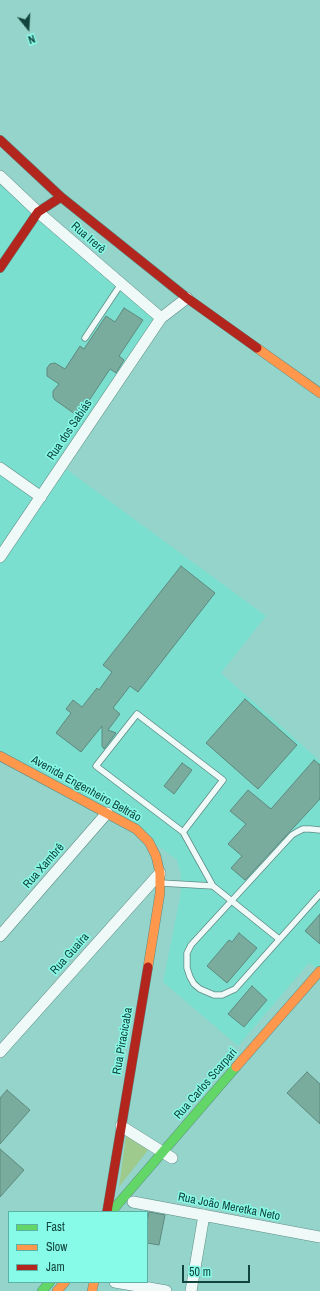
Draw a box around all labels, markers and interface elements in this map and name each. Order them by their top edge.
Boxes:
north arrow [8,8,48,48]
text: N [26,32,37,47]
street label: Rua Irerê [68,219,108,257]
street label: Rua dos Sabiás [44,397,96,463]
street label: Avenida Engenheiro Beltrão [29,753,143,825]
street label: Rua Xambrê [20,840,68,892]
street label: Rua Guaíra [48,930,92,978]
street label: Rua Piracicaba [110,1006,136,1076]
street label: Rua Carlos Scarpari [171,1046,241,1122]
street label: Rua João Meretka Neto [177,1190,281,1224]
legend [8,1211,148,1283]
text: Fast [46,1219,65,1235]
text: Slow [46,1239,67,1255]
scale bar [184,1257,252,1283]
text: Jam [46,1259,65,1275]
text: 50 m [189,1264,211,1280]

